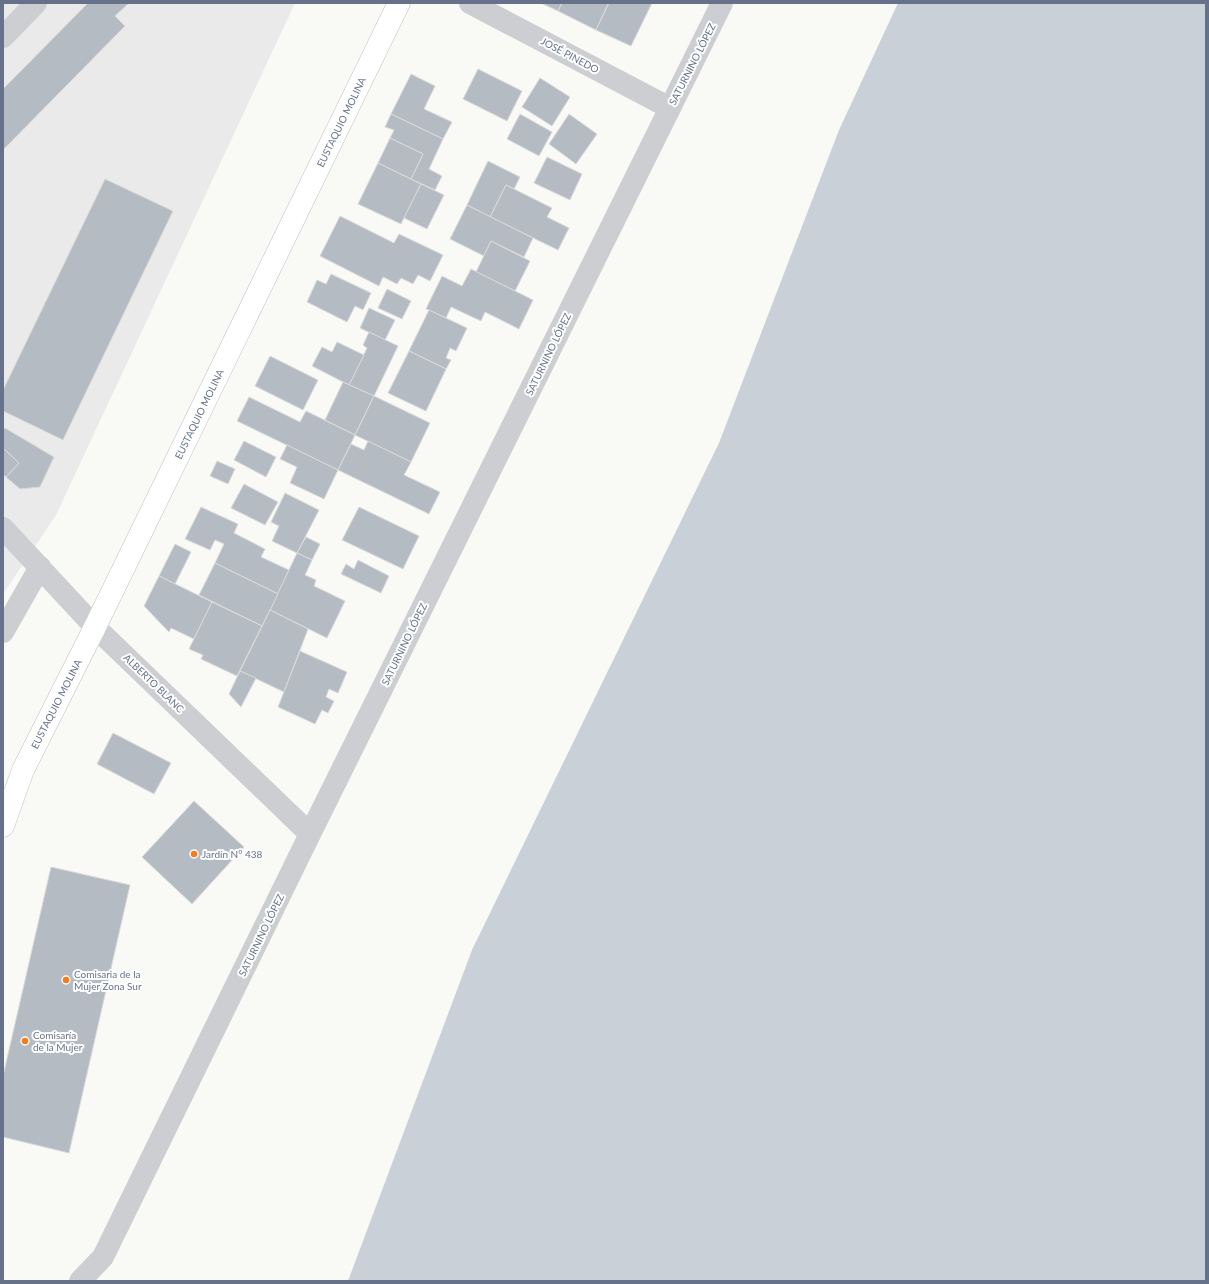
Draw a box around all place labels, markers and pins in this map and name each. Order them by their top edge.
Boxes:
place label: Jardín N° 438 [202,848,263,860]
marker: Jardín N° 438 [189,849,199,859]
place label: Comisaria de la Mujer Zona Sur [74,968,142,992]
marker: Comisaria de la Mujer Zona Sur [61,975,71,985]
place label: Comisaría de la Mujer [33,1029,83,1053]
marker: Comisaría de la Mujer [20,1036,30,1046]

